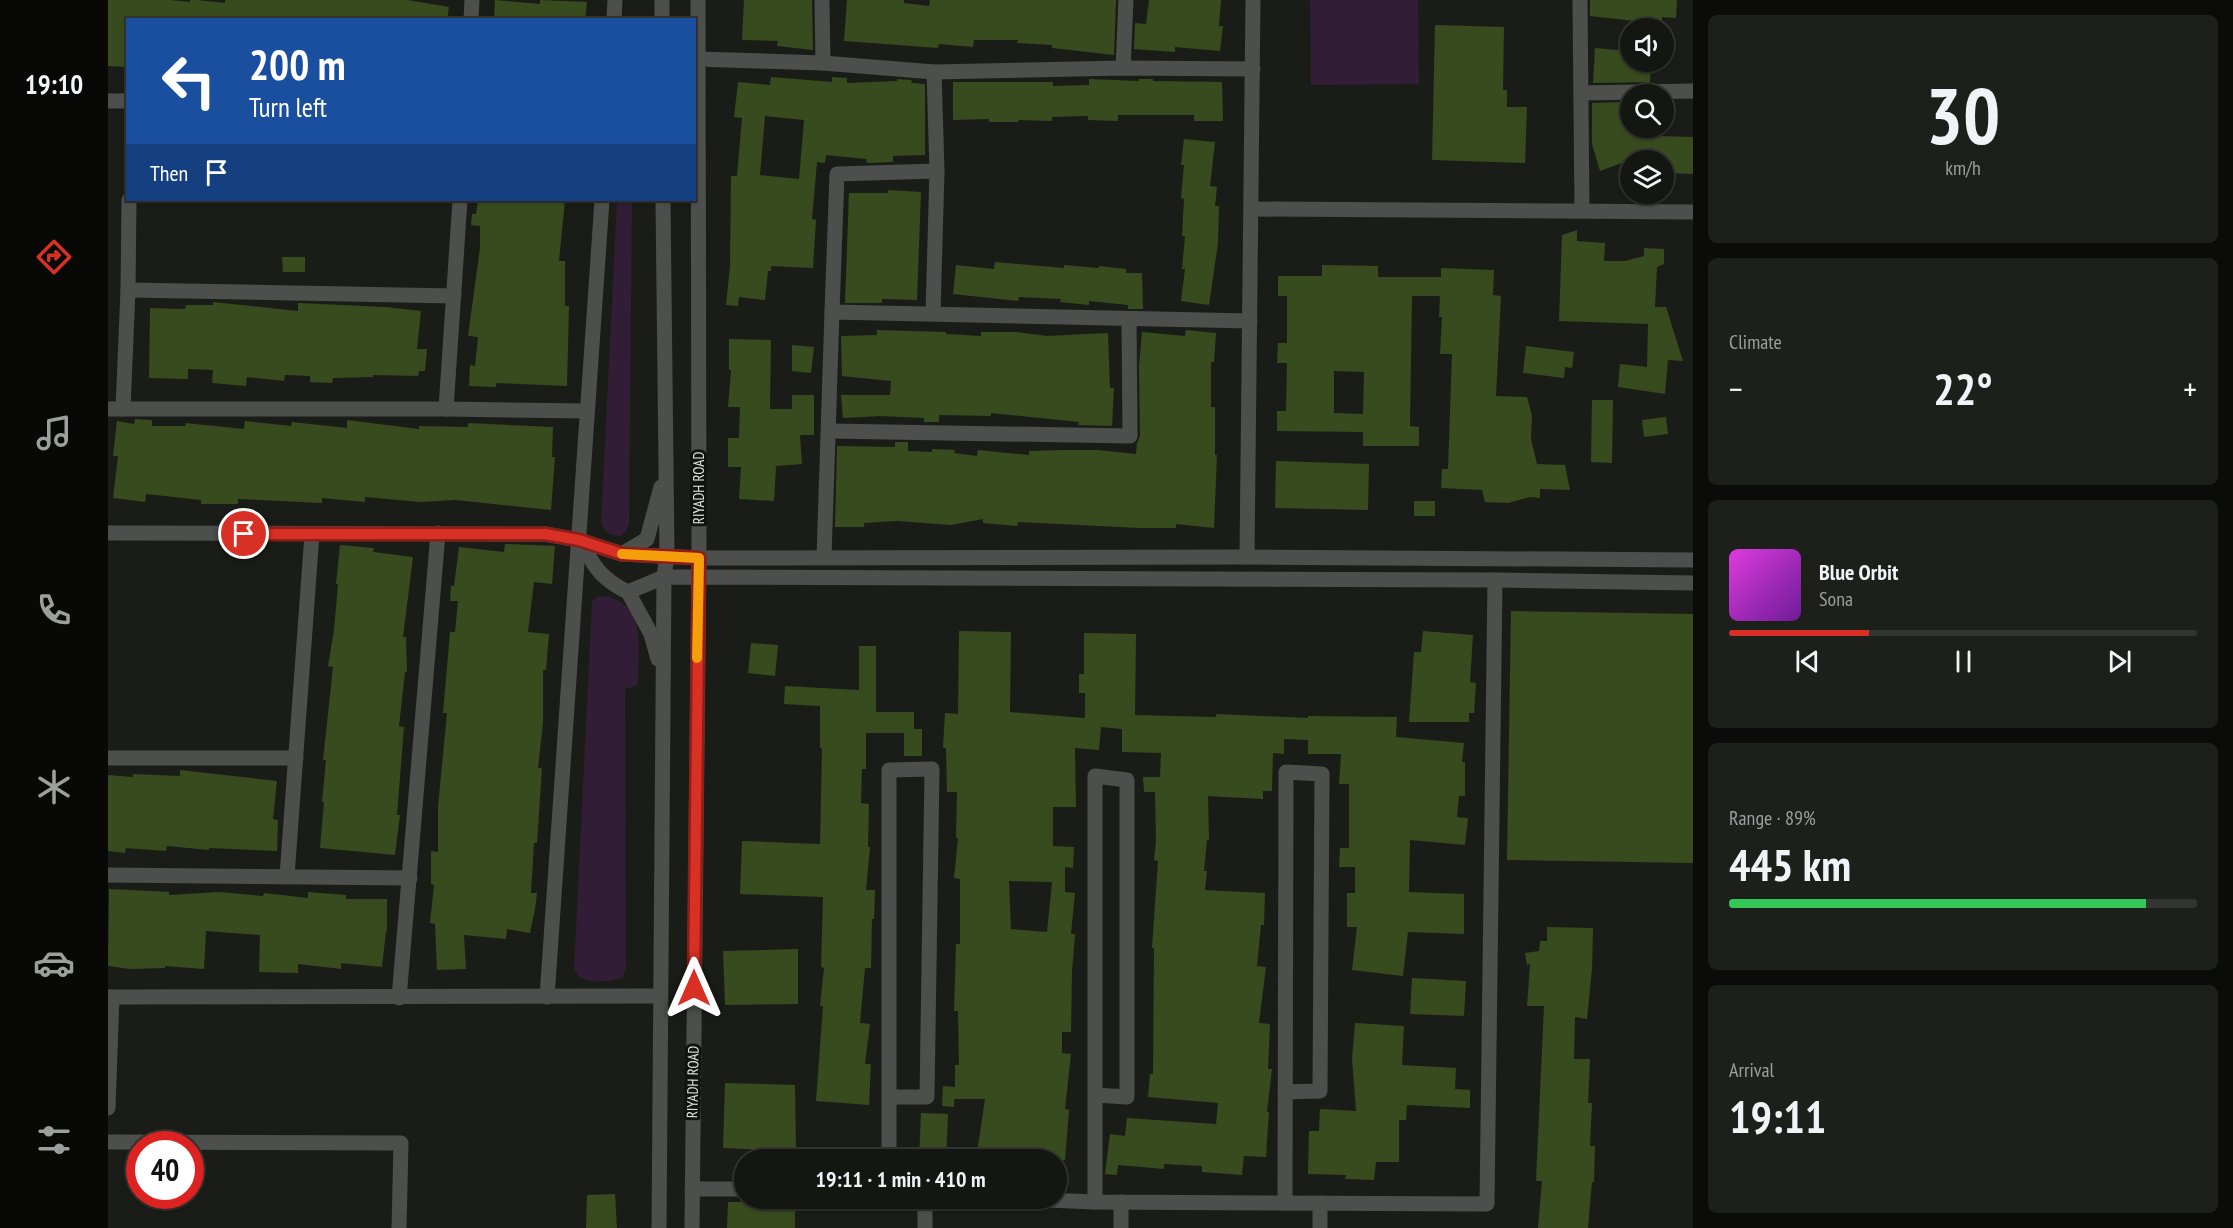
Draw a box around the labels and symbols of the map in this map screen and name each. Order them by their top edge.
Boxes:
street label: RIYADH ROAD [689,452,708,524]
pin [218,508,269,559]
position arrow [662,956,726,1020]
street label: RIYADH ROAD [682,1045,703,1118]
speed limit sign: 40 [126,1131,204,1209]

